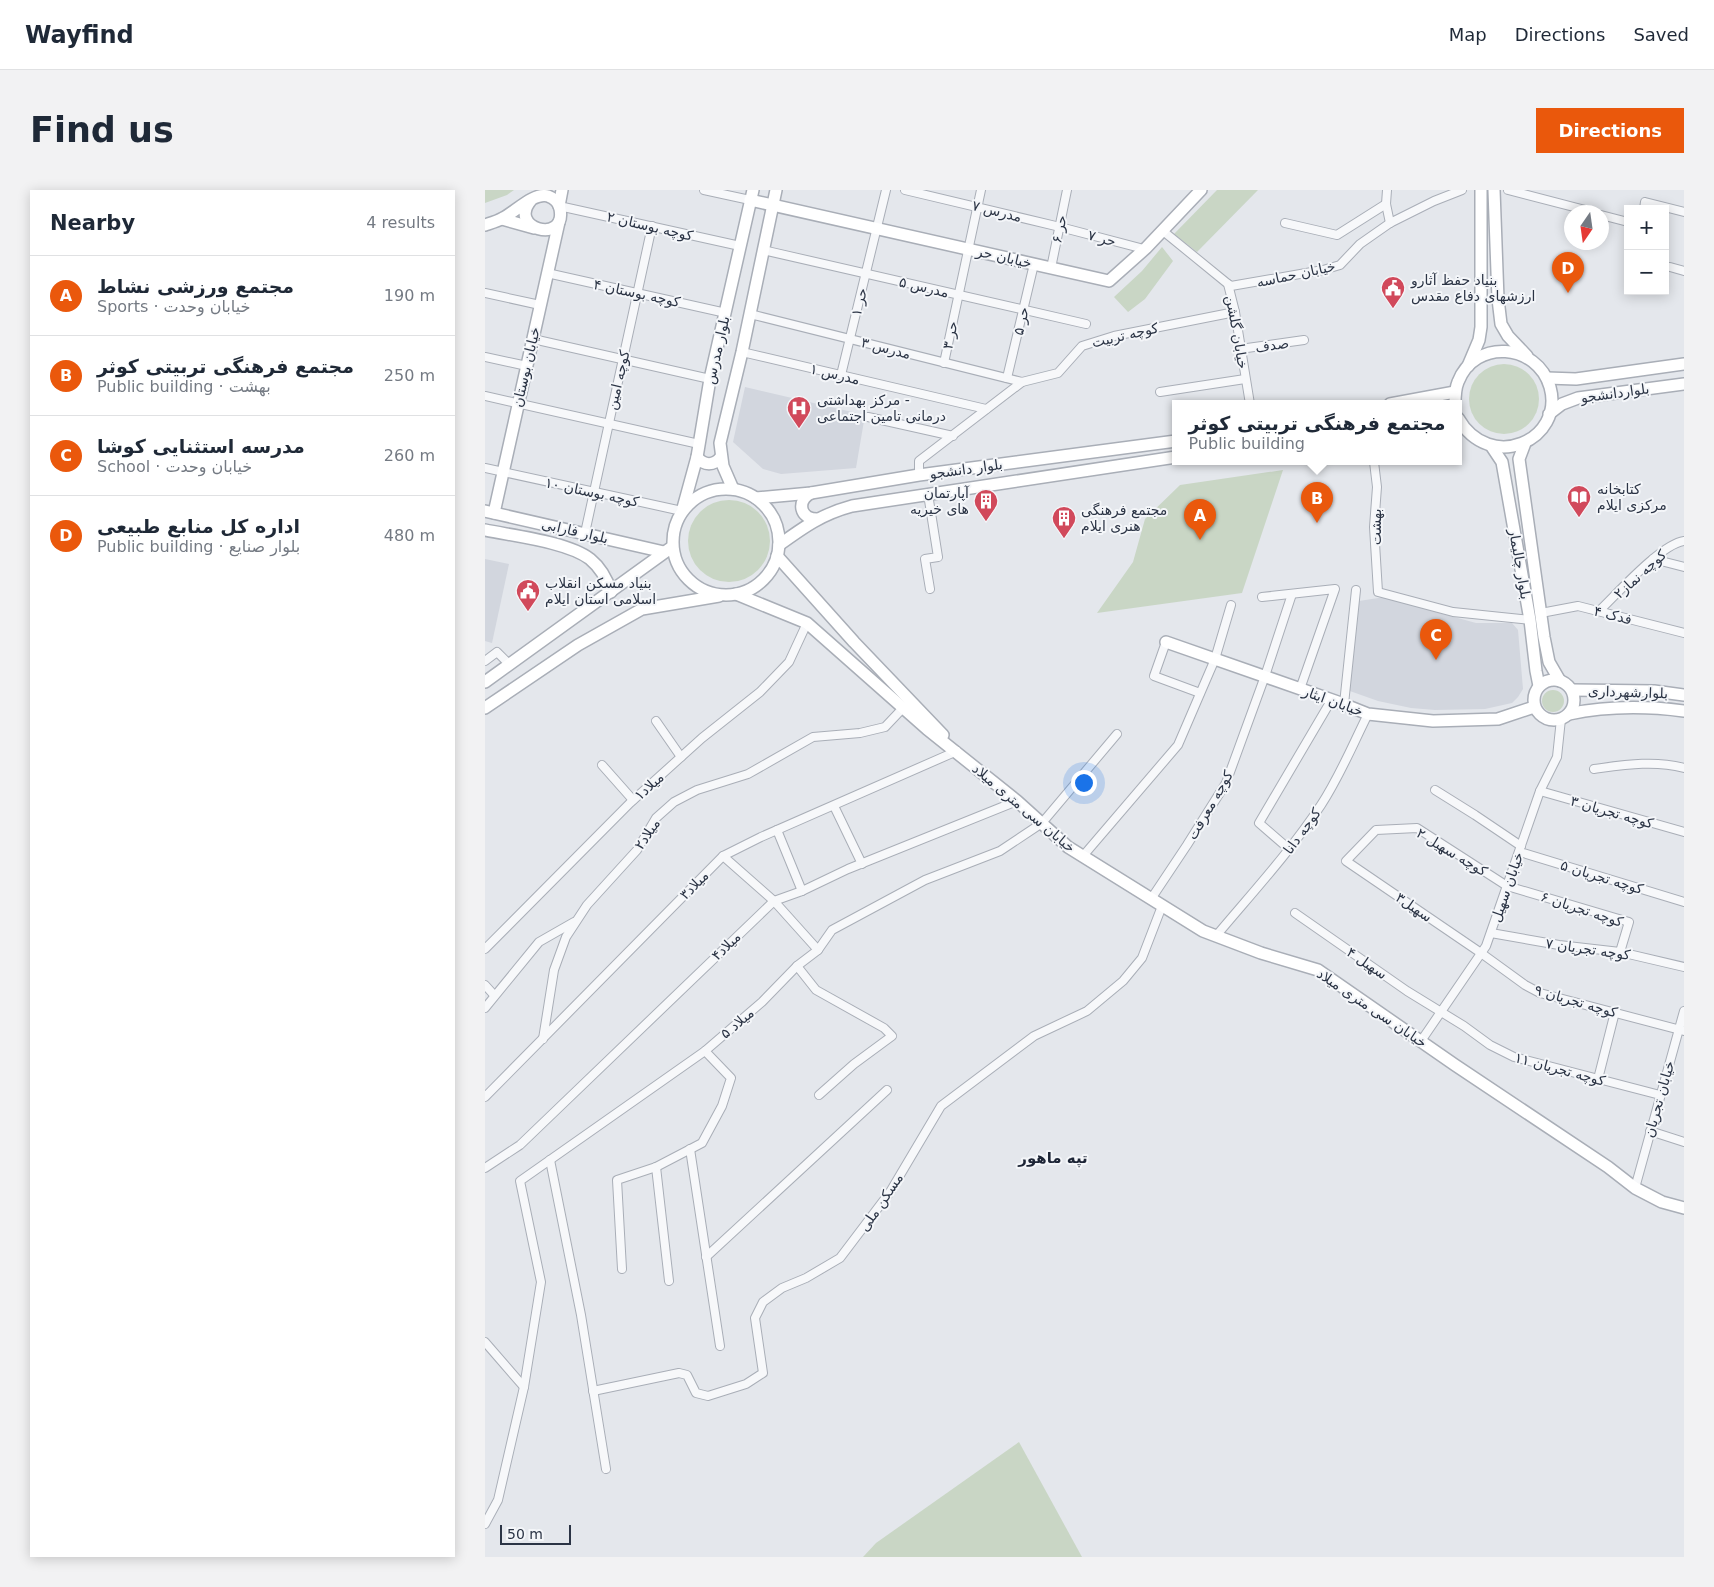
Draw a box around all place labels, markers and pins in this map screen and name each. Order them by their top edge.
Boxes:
pin: D [1552,252,1584,293]
place label: بنیاد حفظ آثارو ارزشهای دفاع مقدس [1410,272,1535,305]
public building icon: بنیاد حفظ آثارو ارزشهای دفاع مقدس [1380,275,1406,309]
place label: مرکز بهداشتی - درمانی تامین اجتماعی [817,392,946,425]
hospital icon: مرکز بهداشتی - درمانی تامین اجتماعی [786,395,812,429]
place label: کتابخانه مرکزی ایلام [1597,481,1667,514]
pin: B [1301,482,1333,523]
library icon: کتابخانه مرکزی ایلام [1566,484,1592,518]
place label: آپارتمان های خیریه [910,485,970,518]
building icon: آپارتمان های خیریه [973,488,999,522]
pin: A [1184,499,1216,540]
place label: مجتمع فرهنگی هنری ایلام [1081,502,1167,535]
building icon: مجتمع فرهنگی هنری ایلام [1051,505,1077,539]
place label: بنیاد مسکن انقلاب اسلامی استان ایلام [545,575,656,607]
public building icon: بنیاد مسکن انقلاب اسلامی استان ایلام [515,578,541,612]
pin: C [1420,619,1452,660]

